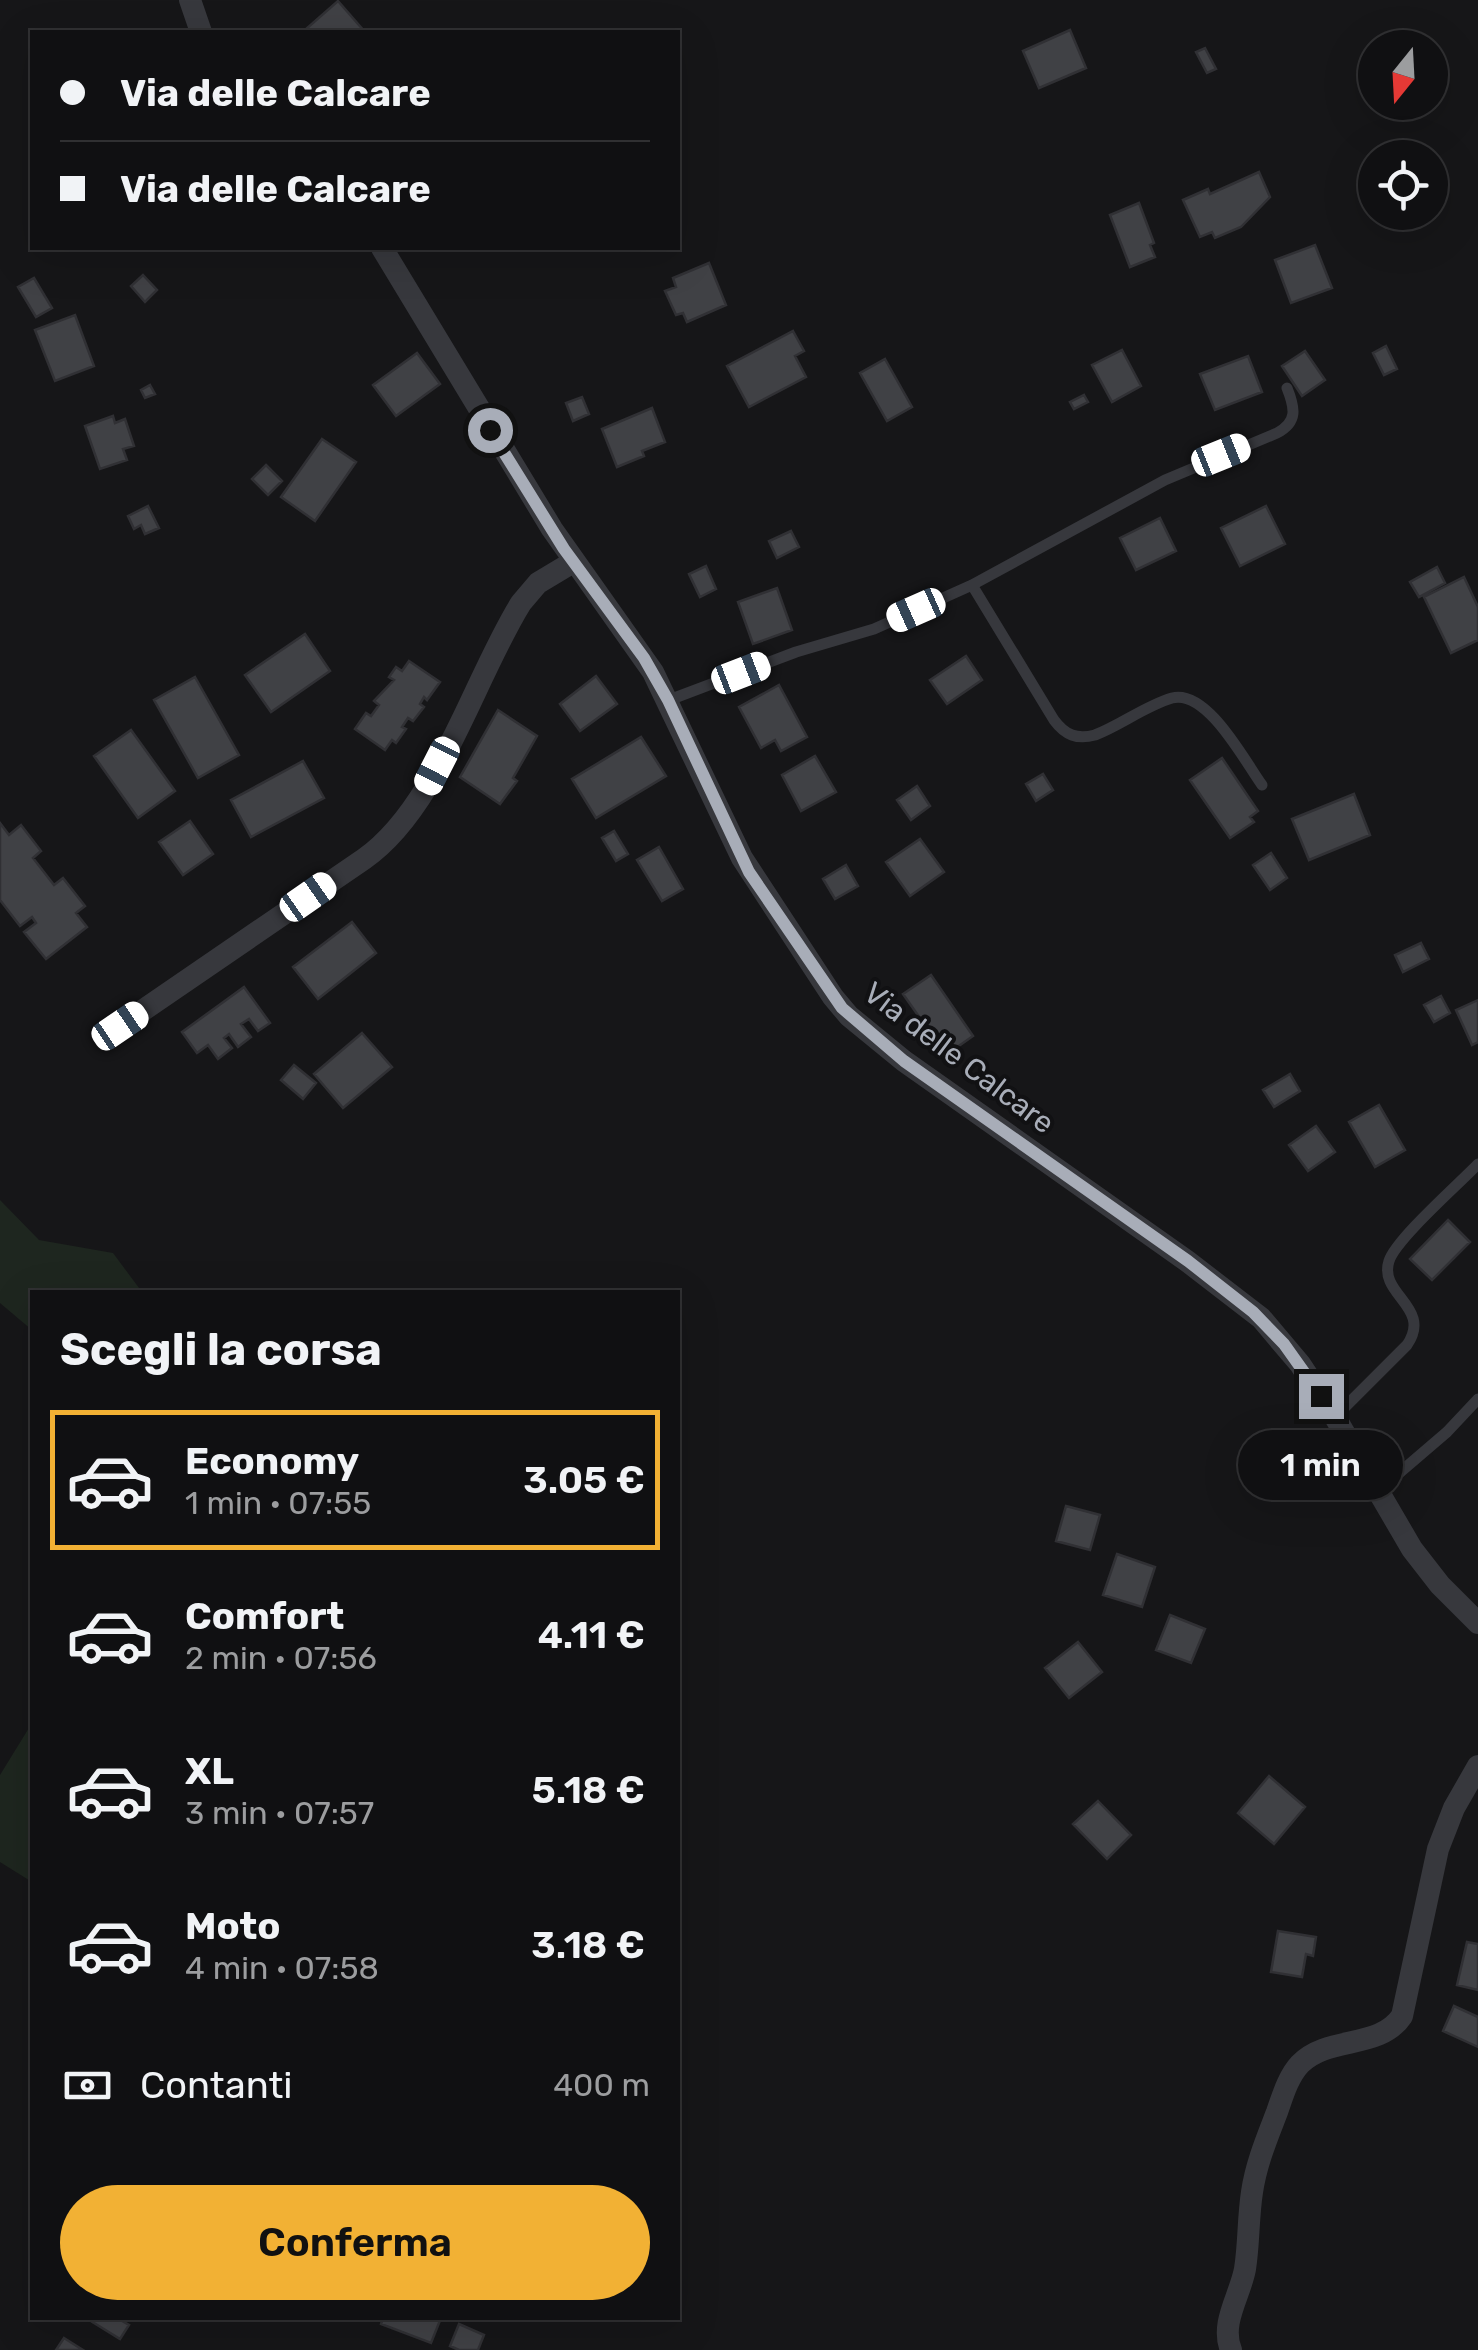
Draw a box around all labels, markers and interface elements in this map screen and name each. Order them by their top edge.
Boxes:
north arrow [1358,30,1448,120]
map controls [1358,30,1448,230]
text: Via delle Calcare [120,70,431,116]
button: locate [1358,140,1448,230]
text: Via delle Calcare [120,166,431,212]
route start [468,408,513,453]
car [1188,430,1254,480]
car [882,584,950,636]
car [708,648,774,698]
car [410,732,464,800]
car [275,868,341,926]
street label: Via delle Calcare [857,975,1061,1141]
car [87,997,153,1055]
text: Scegli la corsa [60,1323,382,1376]
route end [1299,1374,1344,1419]
callout: 1 min [1238,1431,1404,1501]
icon: car [65,1435,155,1525]
text: Economy [185,1438,359,1484]
text: 1 min [1280,1446,1361,1484]
text: 3.05 € [523,1457,645,1503]
text: 1 min · 07:55 [185,1484,371,1522]
icon: car [65,1590,155,1680]
text: Comfort [185,1593,344,1639]
text: 4.11 € [538,1612,645,1658]
text: 2 min · 07:56 [185,1639,377,1677]
icon: car [65,1745,155,1835]
text: XL [185,1748,234,1794]
text: 5.18 € [532,1767,645,1813]
text: 3 min · 07:57 [185,1794,374,1832]
icon: car [65,1900,155,1990]
text: Moto [185,1903,281,1949]
text: 3.18 € [531,1922,645,1968]
text: 4 min · 07:58 [185,1949,379,1987]
icon: cash [60,2058,115,2113]
text: Contanti [140,2062,293,2108]
text: 400 m [553,2066,650,2104]
button: Conferma [60,2185,650,2300]

